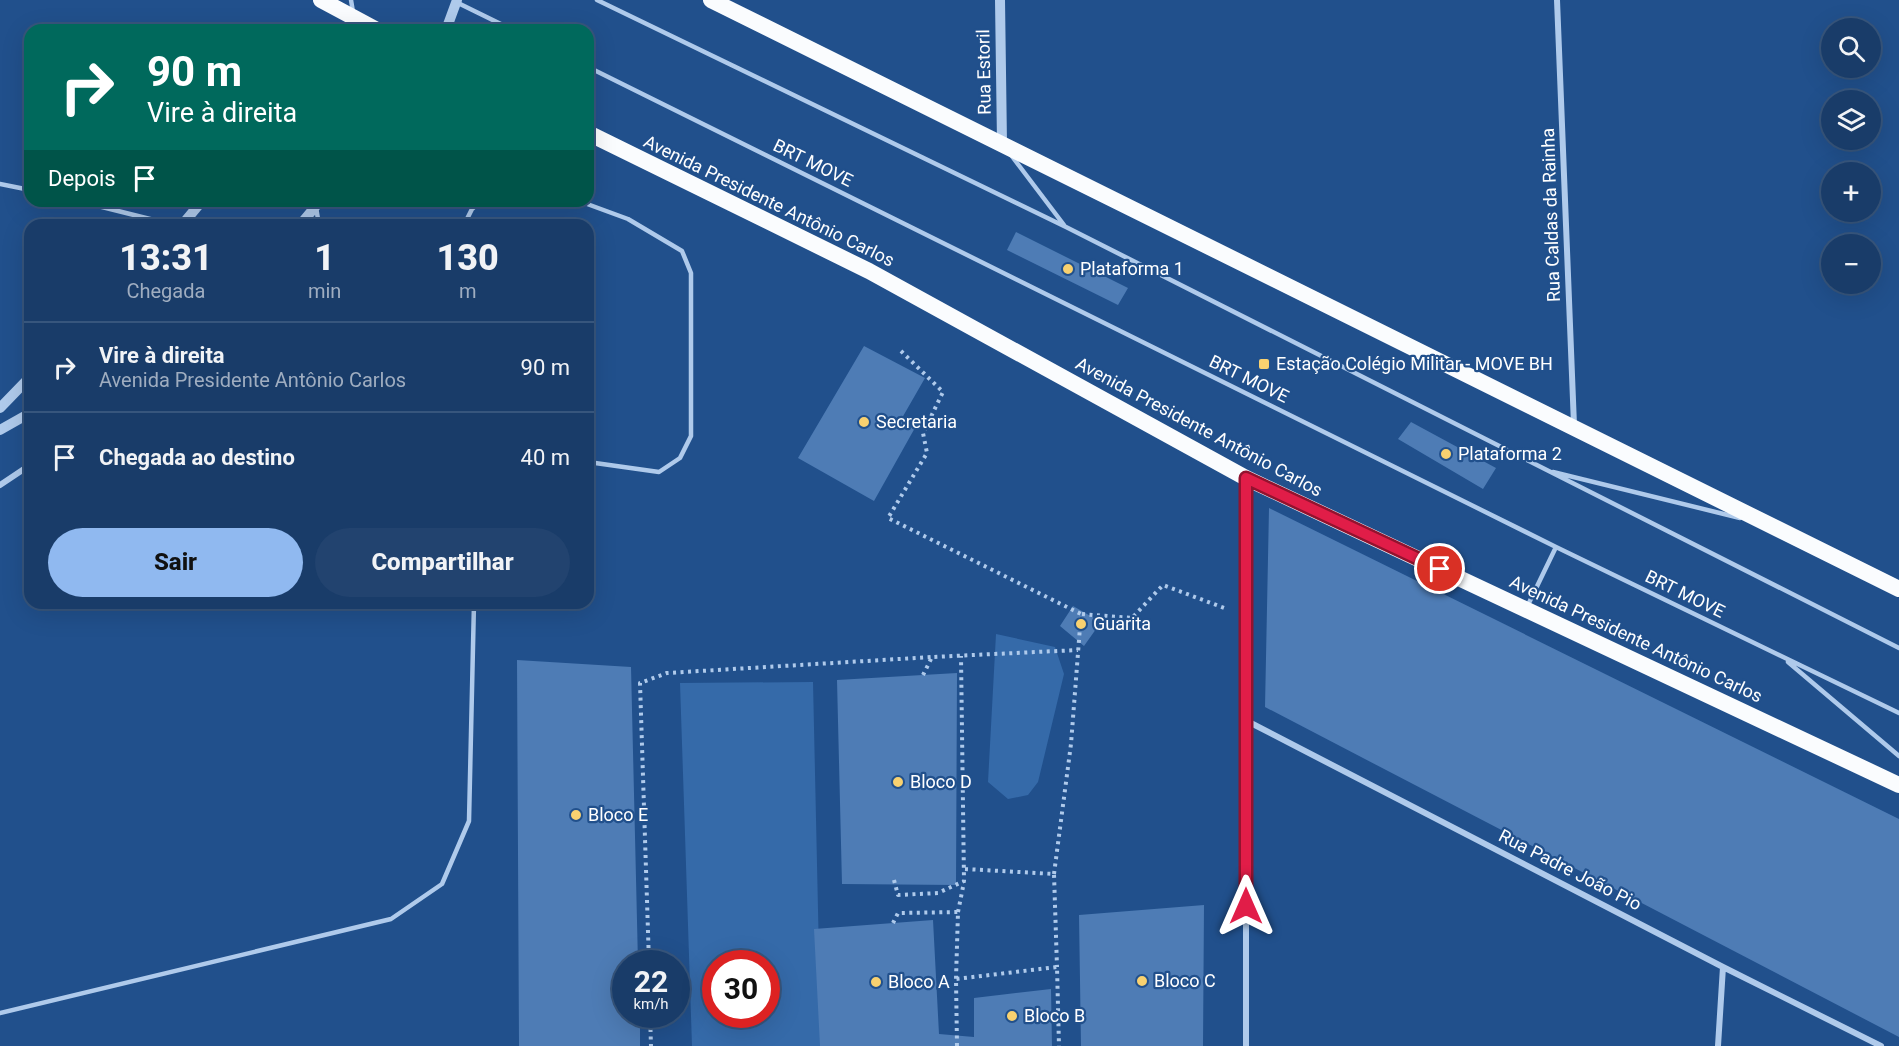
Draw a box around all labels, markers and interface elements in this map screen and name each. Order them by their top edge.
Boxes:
map controls [1821,18,1881,294]
button: search [1821,18,1881,78]
street label: Rua Estoril [972,29,995,115]
text: 90 m [147,47,242,96]
icon: right [48,48,126,126]
button: layers [1821,90,1881,150]
text: Vire à direita [147,97,297,129]
street label: Rua Caldas da Rainha [1537,128,1564,302]
street label: Avenida Presidente Antônio Carlos [640,131,898,271]
street label: BRT MOVE [770,134,856,191]
icon: arrive [128,162,161,195]
button: + [1821,162,1881,222]
text: Depois [48,166,116,191]
button: − [1821,234,1881,294]
text: 13:31 [119,237,213,279]
text: 1 [314,237,335,279]
text: 130 [437,237,499,279]
place label: Plataforma 1 [1080,258,1184,279]
marker: Plataforma 1 [1061,262,1075,276]
text: Chegada [126,279,205,303]
text: min [308,279,341,303]
text: m [459,279,476,303]
text: Vire à direita [99,343,225,368]
street label: BRT MOVE [1206,350,1292,407]
icon: right [48,351,81,384]
street label: Avenida Presidente Antônio Carlos [1072,352,1326,501]
place label: Estação Colégio Militar - MOVE BH [1276,353,1553,374]
text: 90 m [521,355,570,380]
marker: Estação Colégio Militar - MOVE BH [1257,357,1271,371]
text: Avenida Presidente Antônio Carlos [99,368,406,392]
place label: Secretaria [876,411,957,432]
marker: Secretaria [857,415,871,429]
icon: arrive [48,441,81,474]
place label: Plataforma 2 [1458,443,1562,464]
text: Chegada ao destino [99,445,295,470]
text: 40 m [521,445,570,470]
marker: Plataforma 2 [1439,447,1453,461]
button: Sair [48,528,303,597]
button: Compartilhar [315,528,570,597]
pin [1414,543,1465,594]
icon: arrive [1423,552,1456,585]
street label: BRT MOVE [1642,565,1728,622]
street label: Avenida Presidente Antônio Carlos [1506,571,1766,706]
place label: Guarita [1093,613,1151,634]
marker: Guarita [1074,617,1088,631]
place label: Bloco D [910,771,972,792]
marker: Bloco D [891,775,905,789]
place label: Bloco E [588,804,648,825]
marker: Bloco E [569,808,583,822]
street label: Rua Padre João Pio [1495,825,1645,915]
position arrow [1214,874,1278,938]
speed limit sign: 30 [702,950,780,1028]
text: 22 [634,964,668,999]
place label: Bloco C [1154,970,1216,991]
place label: Bloco A [888,971,950,992]
marker: Bloco C [1135,974,1149,988]
marker: Bloco A [869,975,883,989]
text: km/h [633,995,669,1013]
place label: Bloco B [1024,1005,1085,1026]
marker: Bloco B [1005,1009,1019,1023]

